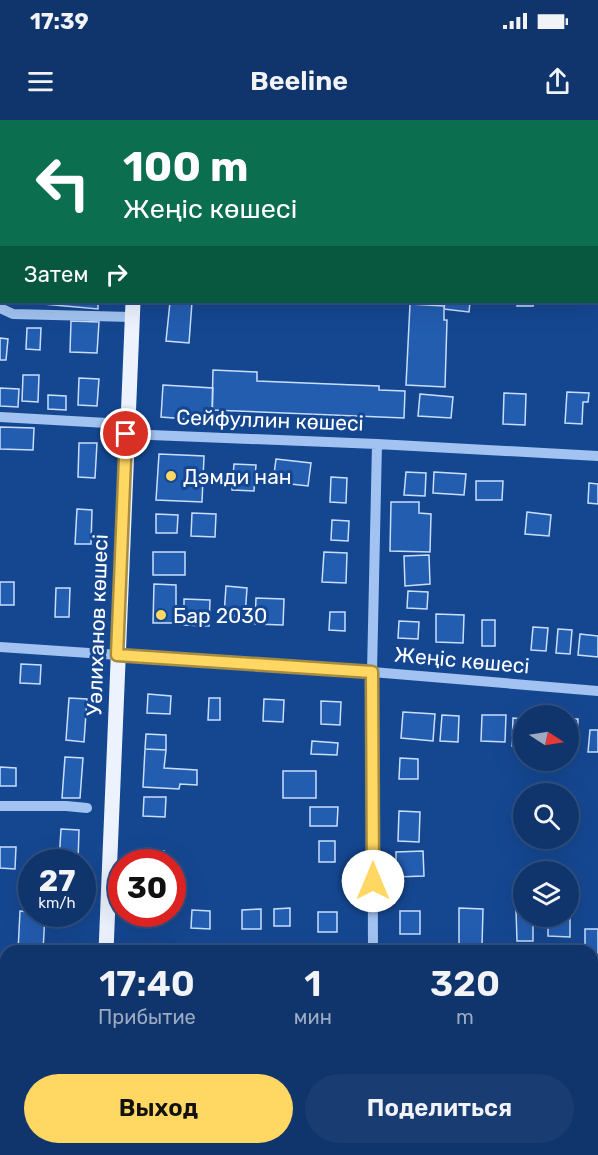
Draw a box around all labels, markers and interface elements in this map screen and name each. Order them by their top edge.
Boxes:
text: 17:39 [30,8,89,35]
icon: menu [24,65,57,98]
text: Beeline [250,65,348,97]
icon: share [541,65,574,98]
text: 100 m [123,142,248,192]
icon: left [24,144,102,222]
text: Жеңіс көшесі [123,193,297,225]
icon: right [100,258,133,291]
text: Затем [24,261,88,288]
street label: Сейфуллин көшесі [176,404,364,436]
pin [100,408,151,459]
icon: arrive [109,417,142,450]
place label: Дэмди нан [183,464,292,489]
marker: Дэмди нан [164,469,178,483]
street label: Уәлиханов көшесі [81,534,113,716]
place label: Бар 2030 [173,603,267,628]
marker: Бар 2030 [154,608,168,622]
street label: Жеңіс көшесі [393,642,531,678]
north arrow [513,705,579,771]
map controls [513,705,579,927]
button: search [513,783,579,849]
speed limit sign: 30 [108,849,186,927]
position arrow [341,849,405,913]
button: layers [513,861,579,927]
text: 27 [39,863,75,899]
text: km/h [38,894,76,912]
text: 17:40 [99,962,195,1005]
text: 1 [304,962,321,1005]
text: 320 [430,962,500,1005]
text: Прибытие [98,1005,196,1029]
text: мин [294,1005,332,1029]
text: m [456,1005,474,1029]
button: Выход [24,1074,293,1143]
button: Поделиться [305,1074,574,1143]

